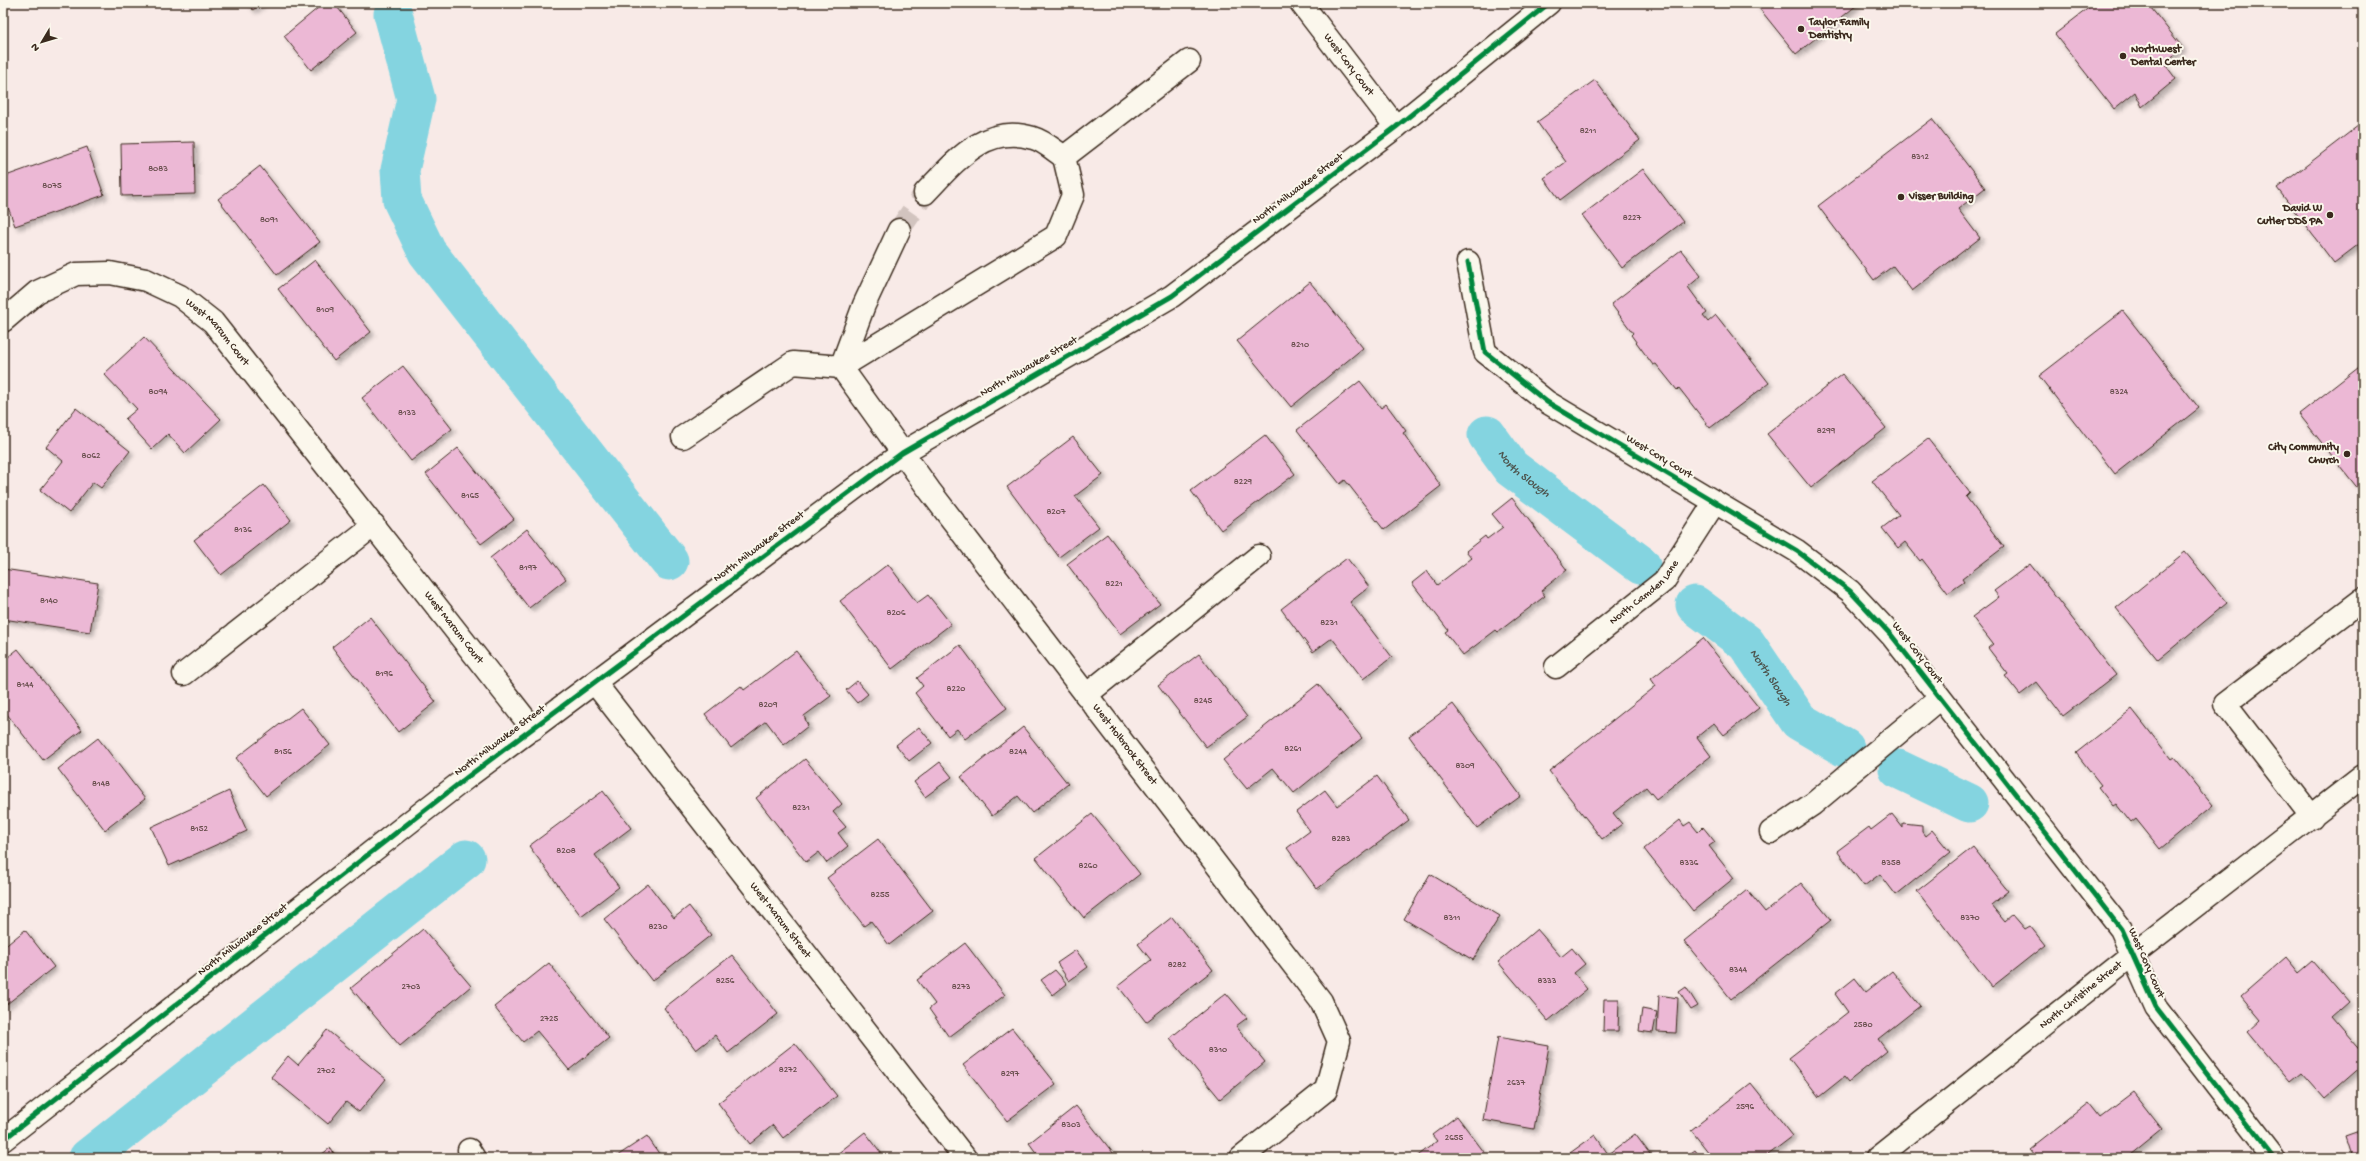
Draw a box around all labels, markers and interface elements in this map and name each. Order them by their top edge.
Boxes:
place label: Taylor Family Dentistry [1808,17,1870,42]
north arrow [22,22,62,62]
marker: Taylor Family Dentistry [1796,24,1806,34]
street label: West Cory Court [1321,31,1377,100]
text: N [29,40,43,53]
place label: Northwest Dental Center [2130,43,2197,69]
marker: Northwest Dental Center [2118,51,2128,61]
house number: 8211 [1580,126,1597,137]
street label: North Milwaukee Street [1250,150,1347,227]
house number: 8312 [1911,152,1929,163]
house number: 8083 [148,164,168,175]
house number: 8075 [42,181,62,192]
place label: Visser Building [1908,191,1974,204]
marker: Visser Building [1896,192,1906,202]
place label: David W Cutler DDS PA [2256,203,2324,228]
marker: David W Cutler DDS PA [2325,210,2335,220]
house number: 8227 [1623,213,1642,224]
house number: 8091 [260,215,278,226]
street label: West Marcum Court [182,296,252,370]
house number: 8109 [316,305,335,316]
street label: North Milwaukee Street [978,333,1081,400]
house number: 8210 [1291,340,1309,351]
house number: 8094 [149,387,168,398]
house number: 8324 [2110,387,2129,398]
house number: 8133 [398,408,416,419]
house number: 8299 [1817,426,1836,437]
street label: West Cory Court [1624,433,1696,482]
place label: City Community Church [2267,441,2340,467]
water label: North Slough [1494,448,1553,502]
marker: City Community Church [2342,449,2352,459]
house number: 8062 [81,451,101,462]
house number: 8229 [1234,477,1253,488]
house number: 8165 [461,491,479,502]
house number: 8207 [1046,507,1066,518]
street label: North Milwaukee Street [711,508,808,585]
house number: 8136 [234,525,252,536]
street label: North Camden Lane [1607,558,1682,628]
house number: 8197 [519,563,537,574]
house number: 8221 [1105,579,1123,590]
street label: West Marcum Court [421,589,486,668]
house number: 8140 [40,596,58,607]
house number: 8206 [886,608,906,619]
house number: 8231 [1320,618,1338,629]
street label: West Cory Court [1889,620,1946,687]
water label: North Slough [1746,647,1794,710]
house number: 8196 [375,669,393,680]
house number: 8144 [16,680,34,691]
house number: 8220 [947,684,965,695]
house number: 8245 [1194,696,1212,707]
house number: 8209 [759,700,778,711]
street label: North Milwaukee Street [452,702,549,779]
street label: West Holbrook Street [1090,702,1160,789]
house number: 8261 [1284,744,1302,755]
house number: 8156 [274,747,292,758]
house number: 8244 [1009,747,1028,758]
house number: 8309 [1455,761,1475,772]
house number: 8148 [92,779,110,790]
house number: 8231 [792,803,810,814]
house number: 8152 [190,824,208,835]
house number: 8283 [1332,834,1351,845]
house number: 8208 [556,846,576,857]
house number: 8336 [1680,858,1699,869]
house number: 8358 [1881,858,1901,869]
house number: 8260 [1078,861,1098,872]
street label: West Marcum Street [747,880,814,962]
house number: 8255 [871,890,890,901]
street label: North Milwaukee Street [196,900,291,979]
house number: 8311 [1444,913,1461,924]
house number: 8370 [1960,913,1980,924]
house number: 8230 [648,922,668,933]
street label: West Cory Court [2125,926,2167,1001]
street label: North Christine Street [2038,958,2126,1032]
house number: 8282 [1168,960,1187,971]
house number: 8344 [1729,965,1748,976]
house number: 8256 [716,976,735,987]
house number: 8333 [1538,976,1557,987]
house number: 2703 [402,982,421,993]
house number: 8273 [952,982,971,993]
house number: 2725 [540,1014,558,1025]
house number: 2580 [1853,1020,1873,1031]
house number: 8310 [1209,1045,1227,1056]
house number: 8272 [779,1065,798,1076]
house number: 2702 [317,1066,336,1077]
house number: 8297 [1001,1069,1020,1080]
house number: 2637 [1507,1078,1525,1089]
house number: 2596 [1736,1102,1755,1113]
house number: 8303 [1061,1120,1081,1131]
house number: 2655 [1445,1133,1463,1144]

